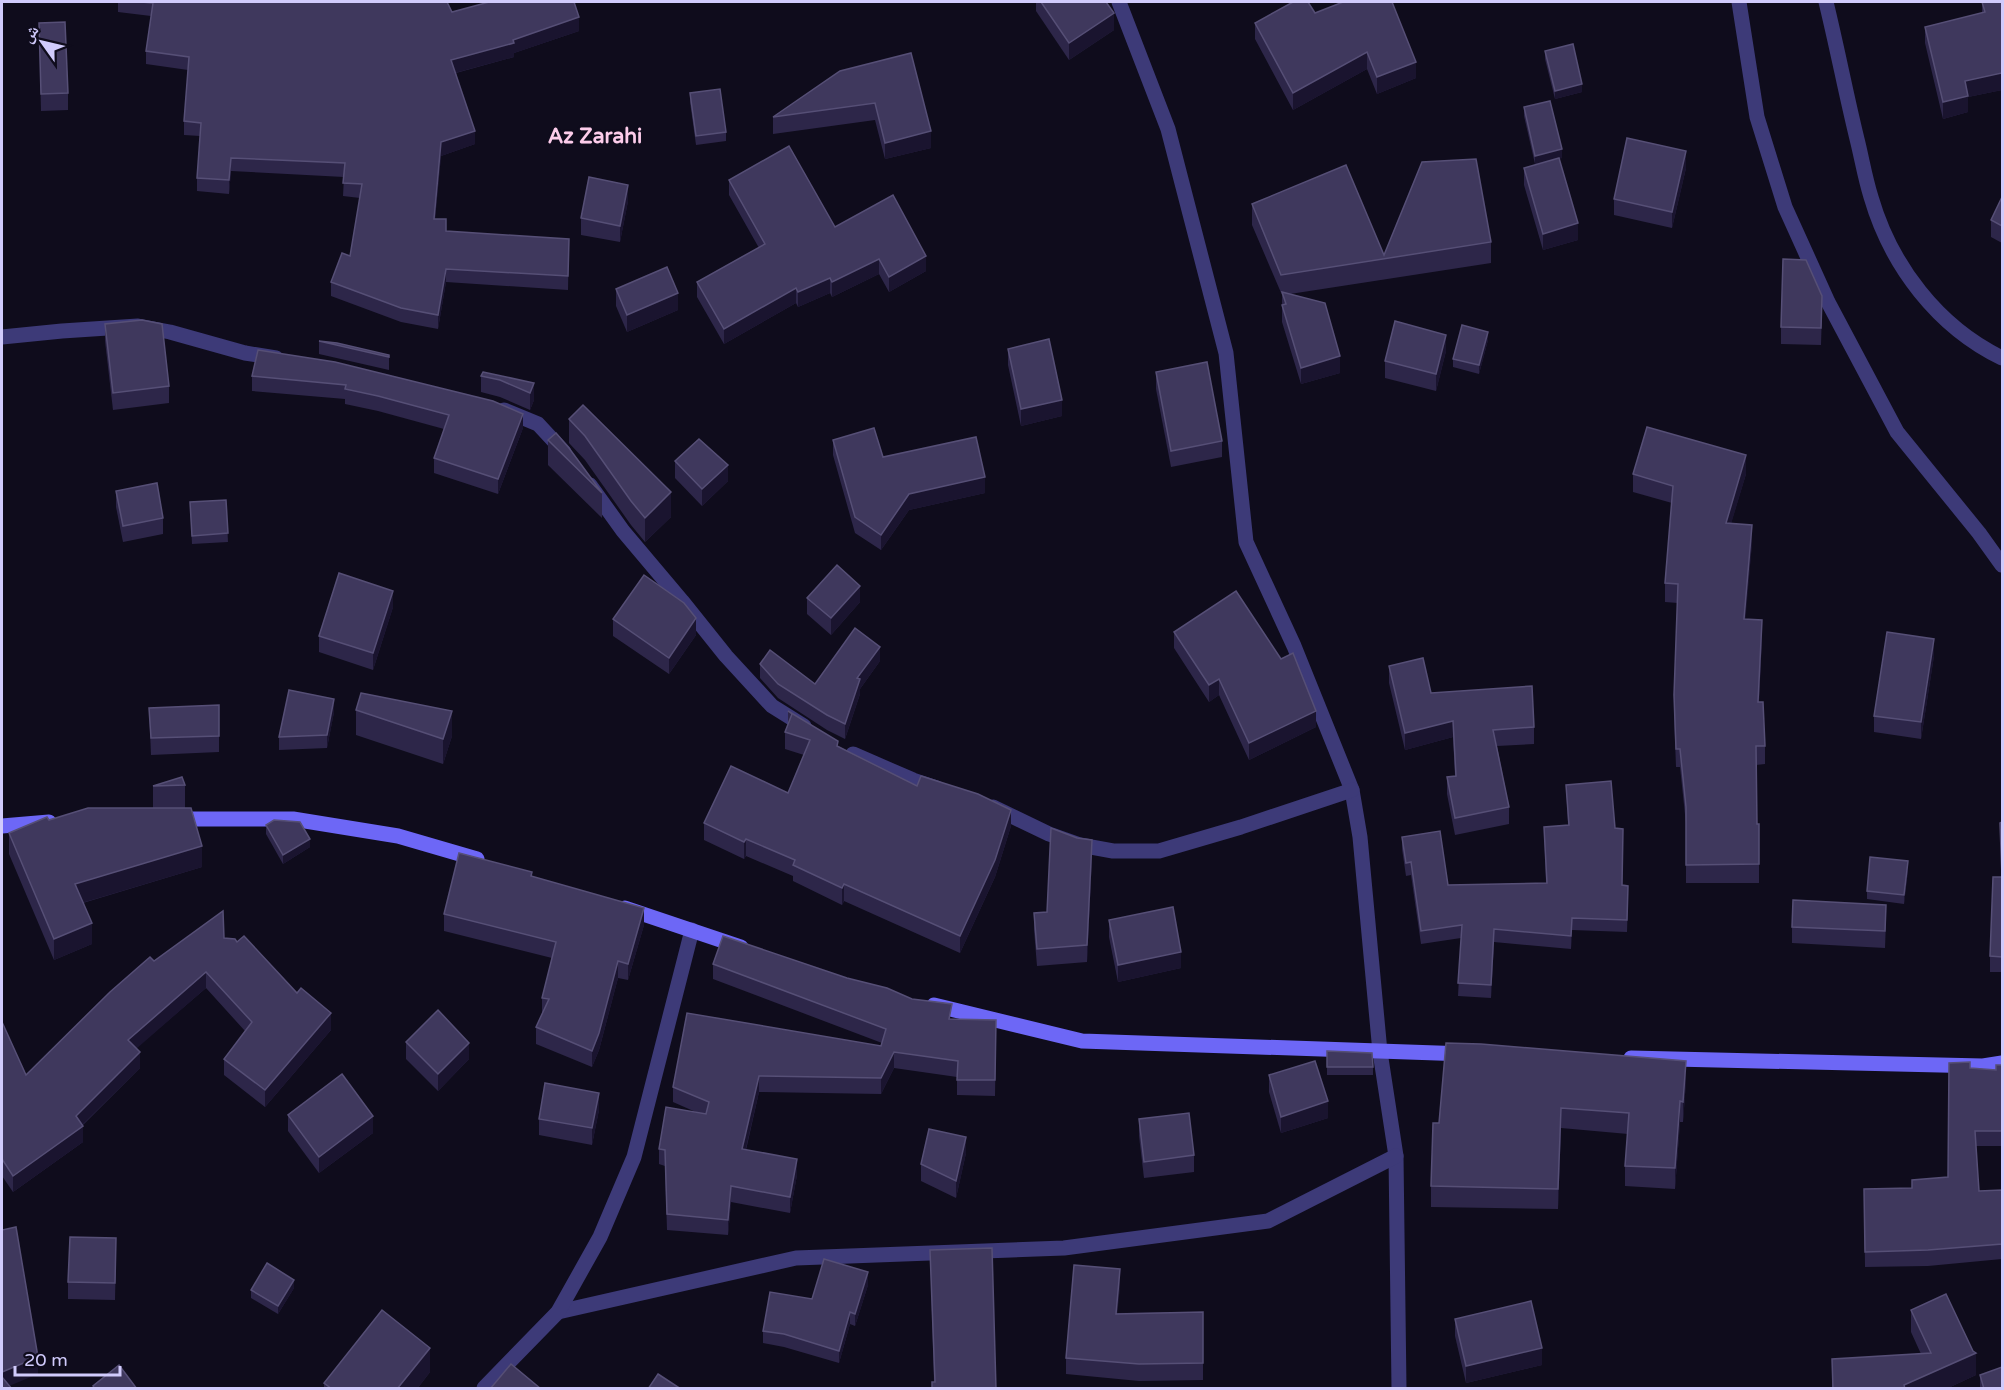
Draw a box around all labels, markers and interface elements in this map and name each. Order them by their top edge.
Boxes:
north arrow [12,12,72,72]
text: ش [17,22,43,47]
district label: Az Zarahi [548,124,642,149]
scale bar [15,1339,120,1377]
text: 20 m [24,1349,68,1371]

